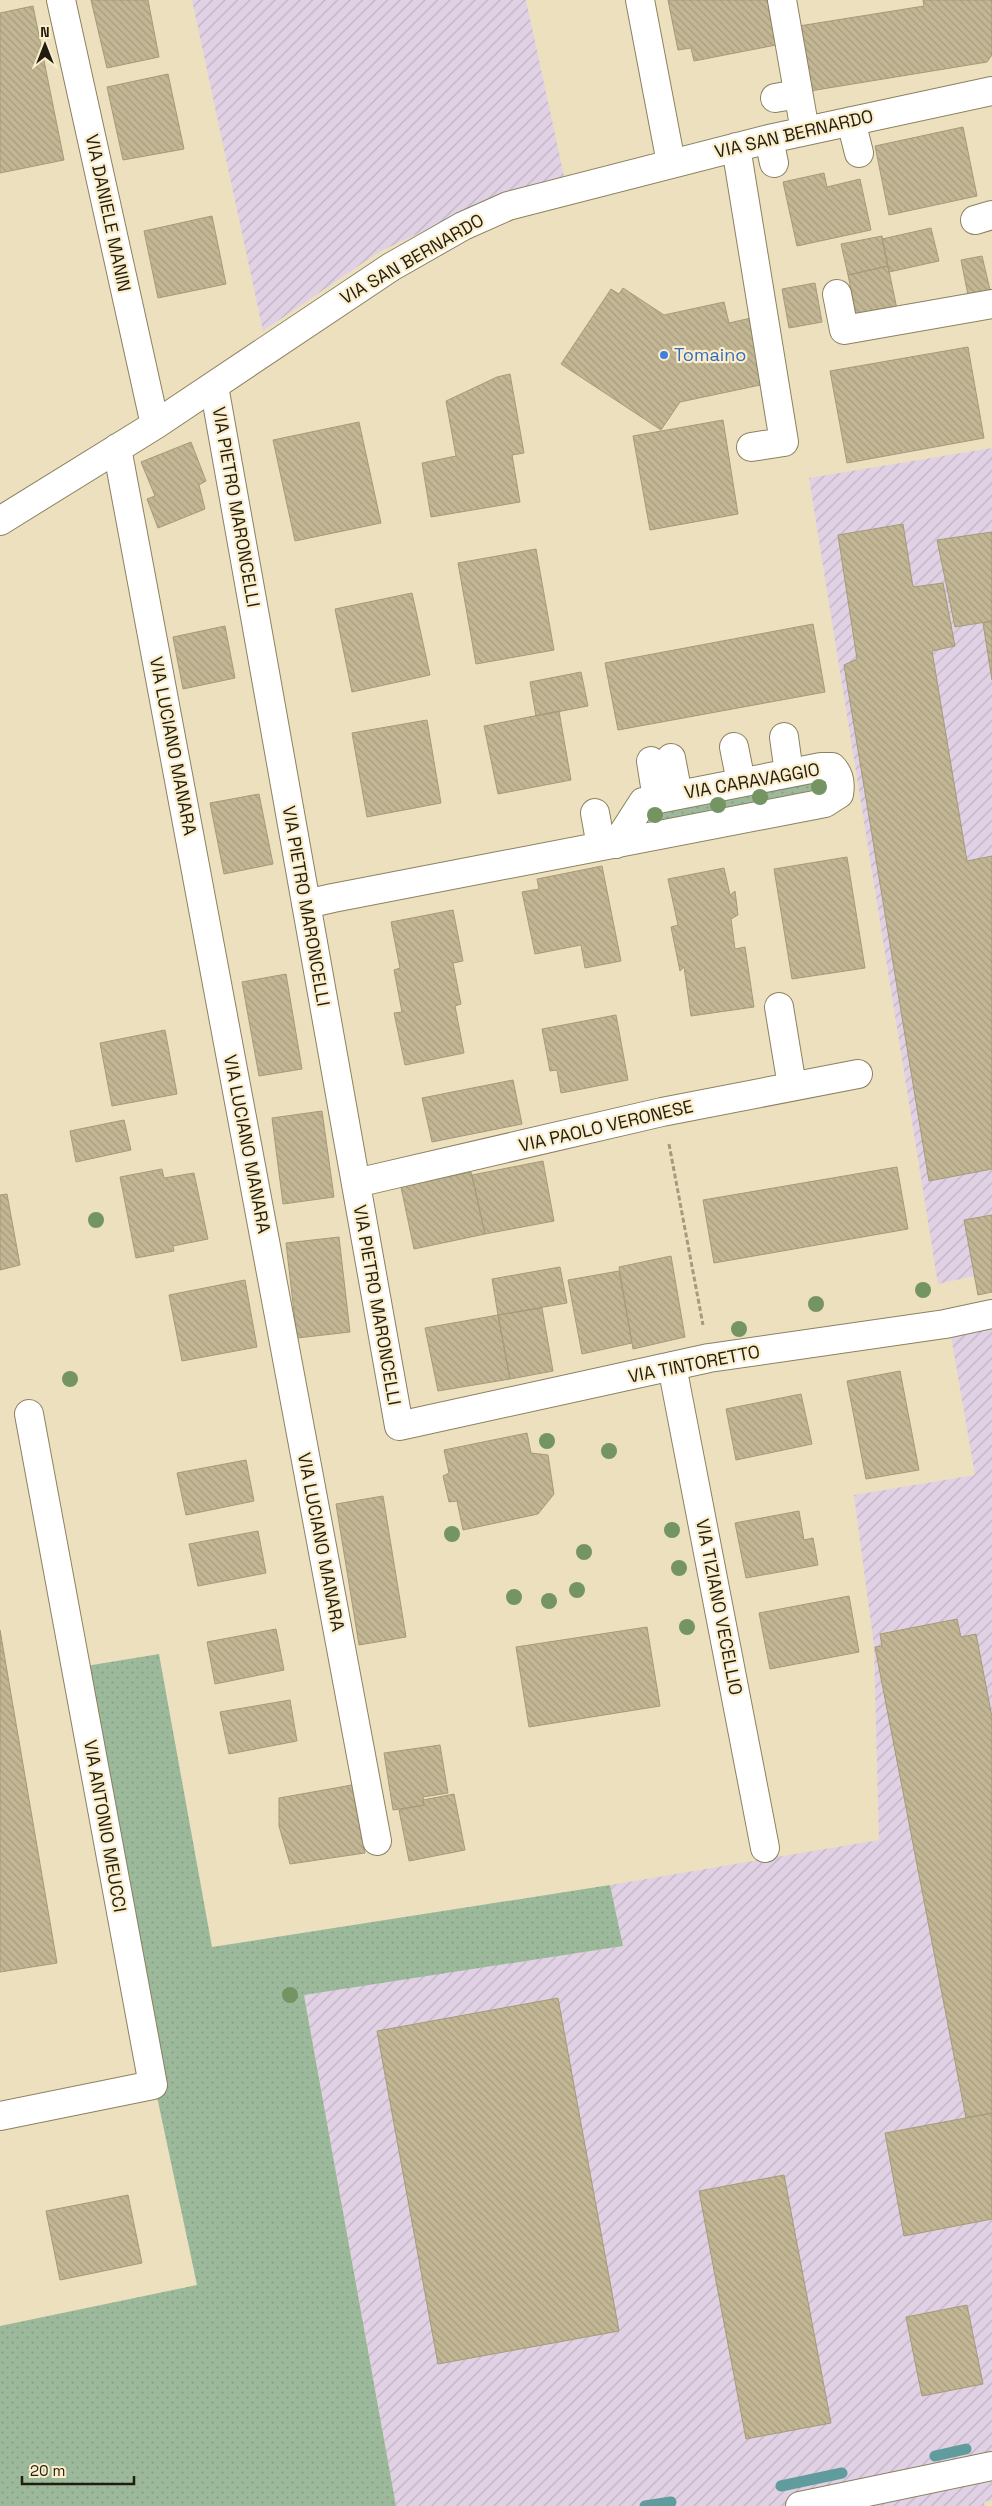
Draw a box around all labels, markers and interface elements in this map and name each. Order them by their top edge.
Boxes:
north arrow [20,20,70,70]
text: N [40,23,50,41]
street label: VIA SAN BERNARDO [712,104,875,163]
street label: VIA DANIELE MANIN [81,132,136,294]
street label: VIA SAN BERNARDO [336,208,488,309]
place label: Tomaino [674,343,746,366]
marker: Tomaino [658,349,670,361]
street label: VIA PIETRO MARONCELLI [208,405,265,609]
street label: VIA LUCIANO MANARA [145,655,202,837]
street label: VIA CARAVAGGIO [682,757,822,804]
street label: VIA PIETRO MARONCELLI [278,804,335,1008]
street label: VIA LUCIANO MANARA [219,1053,276,1235]
street label: VIA PAOLO VERONESE [517,1094,695,1157]
street label: VIA PIETRO MARONCELLI [349,1203,406,1407]
street label: VIA TINTORETTO [626,1339,762,1388]
street label: VIA LUCIANO MANARA [293,1451,350,1633]
street label: VIA TIZIANO VECELLIO [691,1517,748,1697]
street label: VIA ANTONIO MEUCCI [79,1738,132,1914]
scale bar [22,2454,135,2486]
text: 20 m [30,2461,65,2480]

